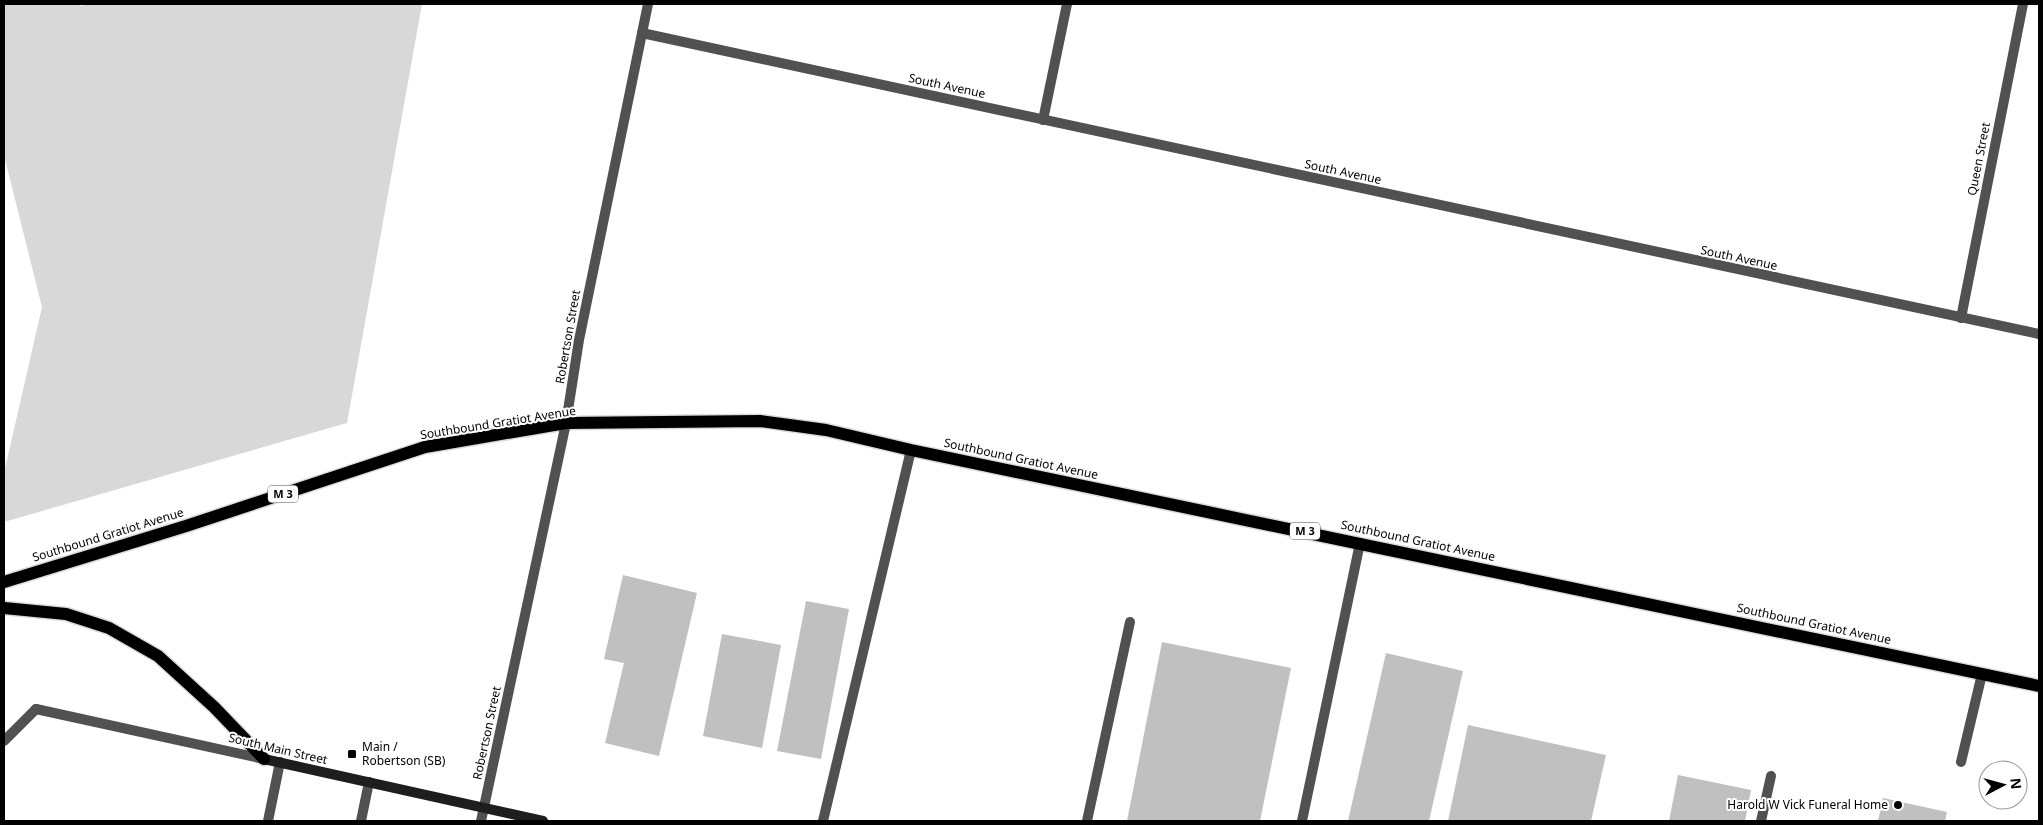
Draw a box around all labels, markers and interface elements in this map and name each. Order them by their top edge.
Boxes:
street label: South Avenue [907,69,987,102]
street label: Queen Street [1963,120,1994,197]
street label: South Avenue [1303,155,1383,188]
street label: South Avenue [1699,241,1779,274]
street label: Robertson Street [551,288,584,385]
street label: Southbound Gratiot Avenue [419,402,577,443]
street label: Southbound Gratiot Avenue [942,434,1100,483]
road number: M 3 [268,486,298,502]
street label: Southbound Gratiot Avenue [30,503,186,566]
street label: Southbound Gratiot Avenue [1339,516,1497,565]
road number: M 3 [1290,522,1320,540]
street label: Southbound Gratiot Avenue [1735,599,1893,648]
street label: Robertson Street [468,684,505,781]
street label: South Main Street [227,729,330,768]
place label: Main / Robertson (SB) [362,738,446,769]
marker: Main / Robertson (SB) [346,748,358,760]
north arrow [1978,760,2028,810]
text: N [2006,777,2026,790]
place label: Harold W Vick Funeral Home [1727,796,1888,813]
marker: Harold W Vick Funeral Home [1892,799,1904,811]

